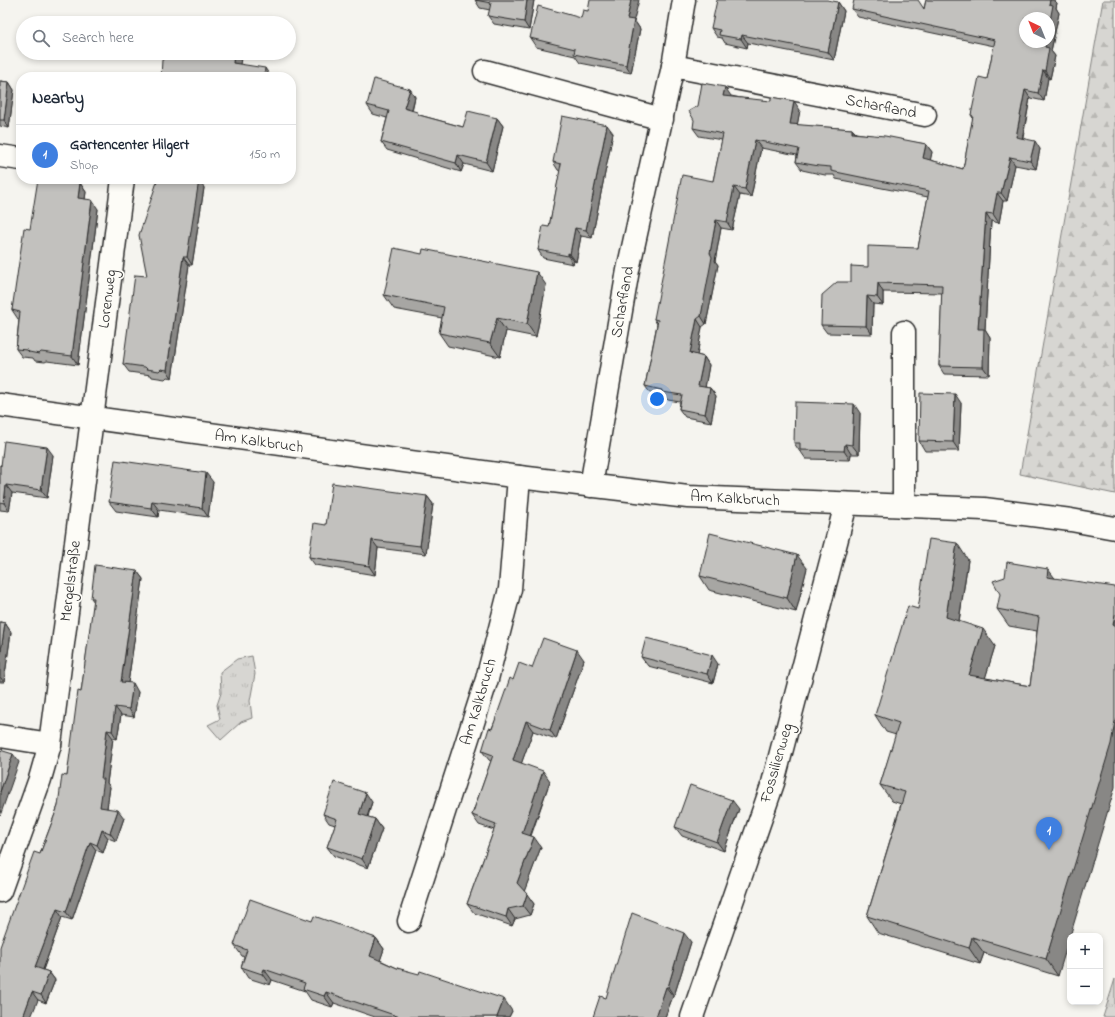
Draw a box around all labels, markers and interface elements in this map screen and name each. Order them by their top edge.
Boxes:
north arrow [1019,12,1055,48]
search box [16,16,296,60]
icon: search [30,27,52,49]
text: Search here [62,27,134,49]
text: Nearby [32,86,84,111]
street label: Scharfland [843,88,919,126]
text: Gartencenter Hilgert [70,134,189,156]
text: 1 [43,145,47,164]
text: 150 m [249,145,280,164]
text: Shop [70,156,98,175]
street label: Scharfland [605,264,641,340]
street label: Lorenweg [92,268,124,330]
your location [647,389,667,409]
street label: Am Kalkbruch [213,424,305,460]
street label: Am Kalkbruch [690,485,780,513]
street label: Mergelstraße [54,538,88,623]
street label: Am Kalkbruch [454,656,504,748]
street label: Fossilienweg [754,720,800,807]
pin: 1 [1036,817,1062,850]
map controls [1067,933,1103,1005]
button: + [1067,933,1103,969]
button: − [1067,969,1103,1005]

